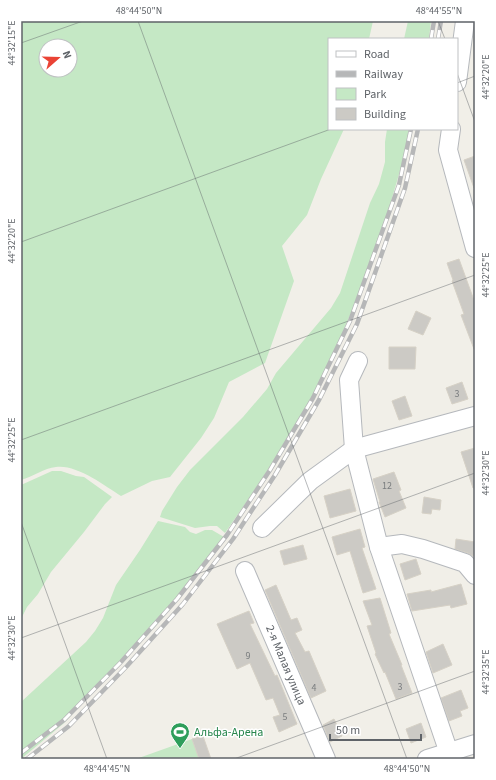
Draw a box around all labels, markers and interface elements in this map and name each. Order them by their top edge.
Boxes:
text: 48°44'50"N [116,4,162,18]
text: 48°44'55"N [416,4,462,18]
text: 44°32'15"E [5,20,19,66]
north arrow [38,38,78,78]
legend [328,38,458,130]
text: Road [364,46,390,63]
text: N [59,49,75,61]
text: 44°32'20"E [479,54,493,100]
text: Railway [364,66,403,83]
text: Park [364,86,386,103]
text: Building [364,106,406,123]
text: 44°32'20"E [5,218,19,264]
text: 44°32'25"E [479,252,493,298]
house number: 3 [455,387,460,401]
text: 44°32'25"E [5,417,19,463]
text: 44°32'30"E [479,450,493,496]
house number: 12 [382,479,392,493]
text: 44°32'30"E [5,615,19,661]
street label: 2-я Малая улица [261,623,310,708]
house number: 9 [246,649,251,663]
text: 44°32'35"E [479,649,493,695]
house number: 3 [398,680,403,694]
house number: 4 [312,681,317,695]
house number: 5 [283,710,288,724]
scale bar [330,716,421,742]
sports icon: Альфа-Арена [169,721,191,749]
text: 50 m [336,722,360,739]
place label: Альфа-Арена [194,724,263,741]
text: 48°44'45"N [84,762,130,776]
text: 48°44'50"N [384,762,430,776]

